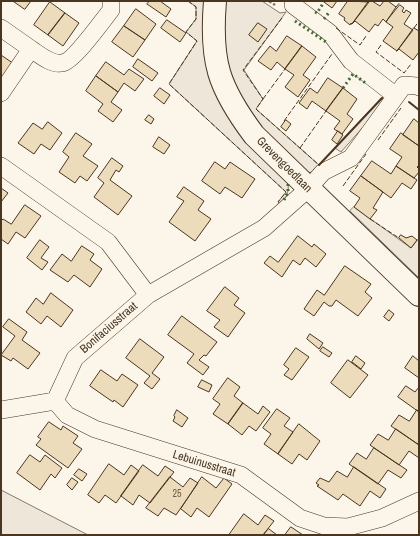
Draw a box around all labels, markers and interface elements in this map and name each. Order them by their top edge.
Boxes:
street label: Grevengoedlaan [253,134,315,196]
street label: Bonifaciusstraat [77,299,141,357]
street label: Lebuinusstraat [171,448,237,480]
house number: 25 [172,488,182,500]

